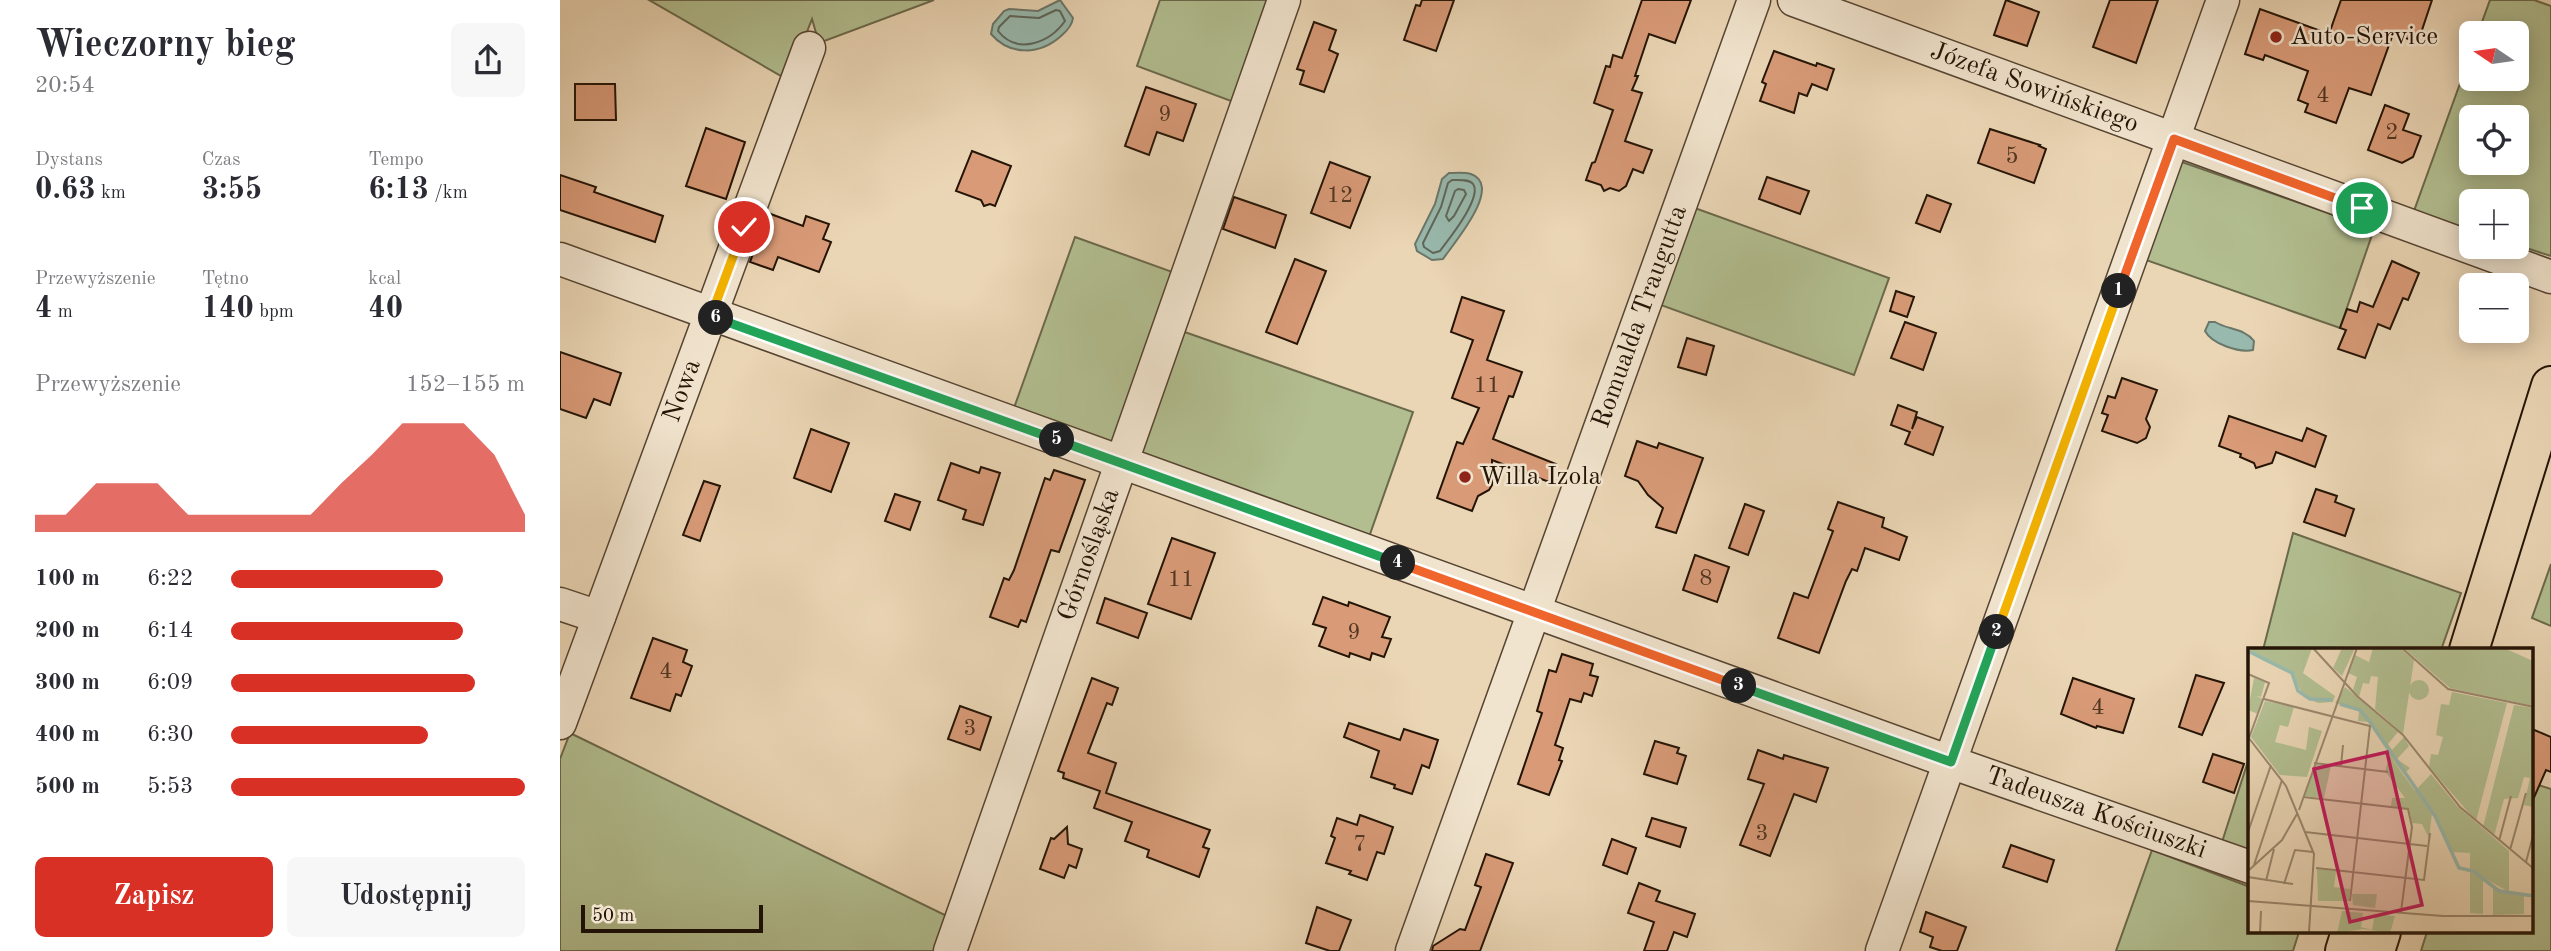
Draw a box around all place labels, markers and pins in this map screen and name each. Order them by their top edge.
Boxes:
place label: Auto-Service [2290,24,2438,50]
marker: Auto-Service [2268,29,2284,45]
pin [2332,178,2392,238]
pin [714,197,774,257]
pin: 1 [2102,274,2136,308]
pin: 6 [698,300,734,336]
pin: 5 [1040,422,1074,458]
place label: Willa Izola [1479,464,1601,490]
marker: Willa Izola [1457,469,1473,485]
pin: 4 [1380,546,1416,580]
pin: 2 [1980,614,2014,650]
pin: 3 [1722,668,1756,704]

